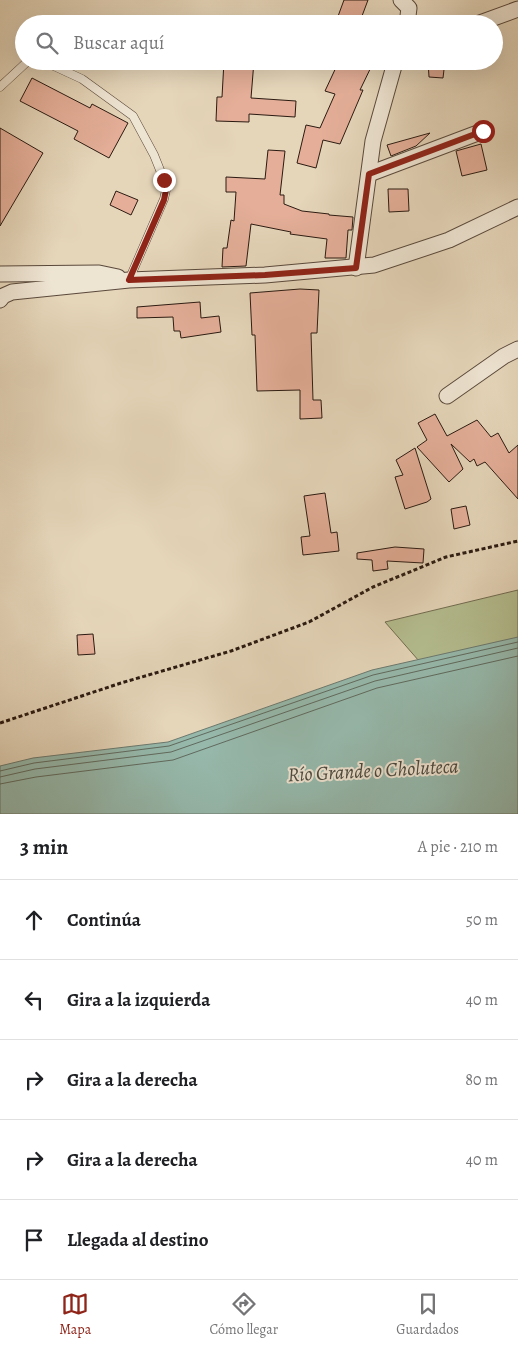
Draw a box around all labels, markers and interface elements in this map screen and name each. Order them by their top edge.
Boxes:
search box [15,15,503,70]
icon: search [33,29,61,57]
text: Buscar aquí [73,30,164,56]
route start [472,120,495,143]
route end [153,169,176,192]
water label: Río Grande o Choluteca [287,753,459,788]
text: 3 min [20,833,68,861]
text: A pie · 210 m [418,836,498,858]
icon: ahead [20,906,48,934]
text: Continúa [67,907,141,933]
text: 50 m [466,909,498,931]
icon: left [20,986,48,1014]
text: Gira a la izquierda [67,987,210,1013]
text: 40 m [466,989,498,1011]
icon: right [20,1066,48,1094]
text: Gira a la derecha [67,1067,198,1093]
text: 80 m [465,1069,498,1091]
icon: right [20,1146,48,1174]
text: Gira a la derecha [67,1147,198,1173]
text: 40 m [466,1149,498,1171]
icon: arrive [20,1226,48,1254]
text: Llegada al destino [67,1227,209,1253]
tab: Mapa [59,1290,91,1339]
tab: Cómo llegar [210,1290,278,1339]
tab: Guardados [396,1290,459,1339]

